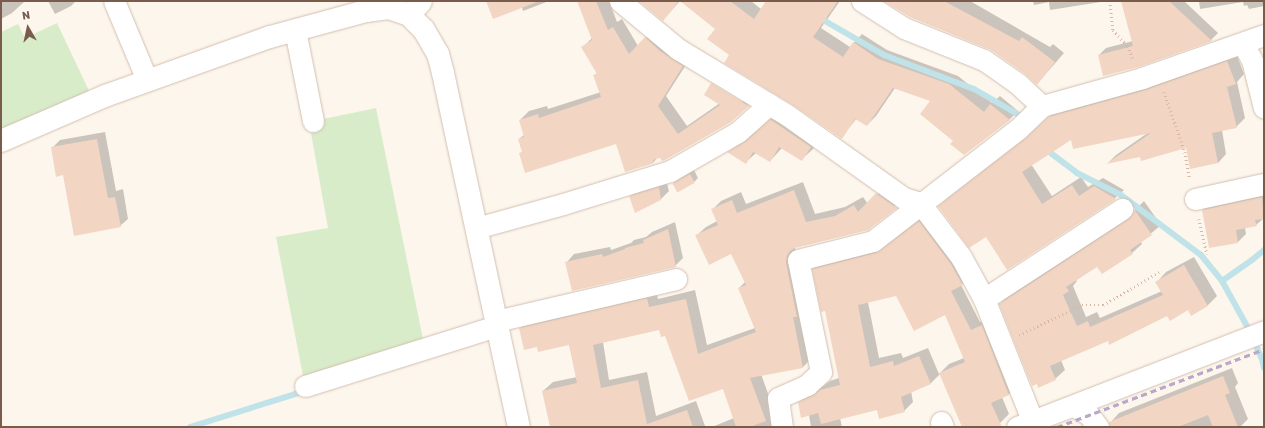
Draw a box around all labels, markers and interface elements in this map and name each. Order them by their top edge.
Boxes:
north arrow [8,8,48,48]
text: N [21,9,31,23]

